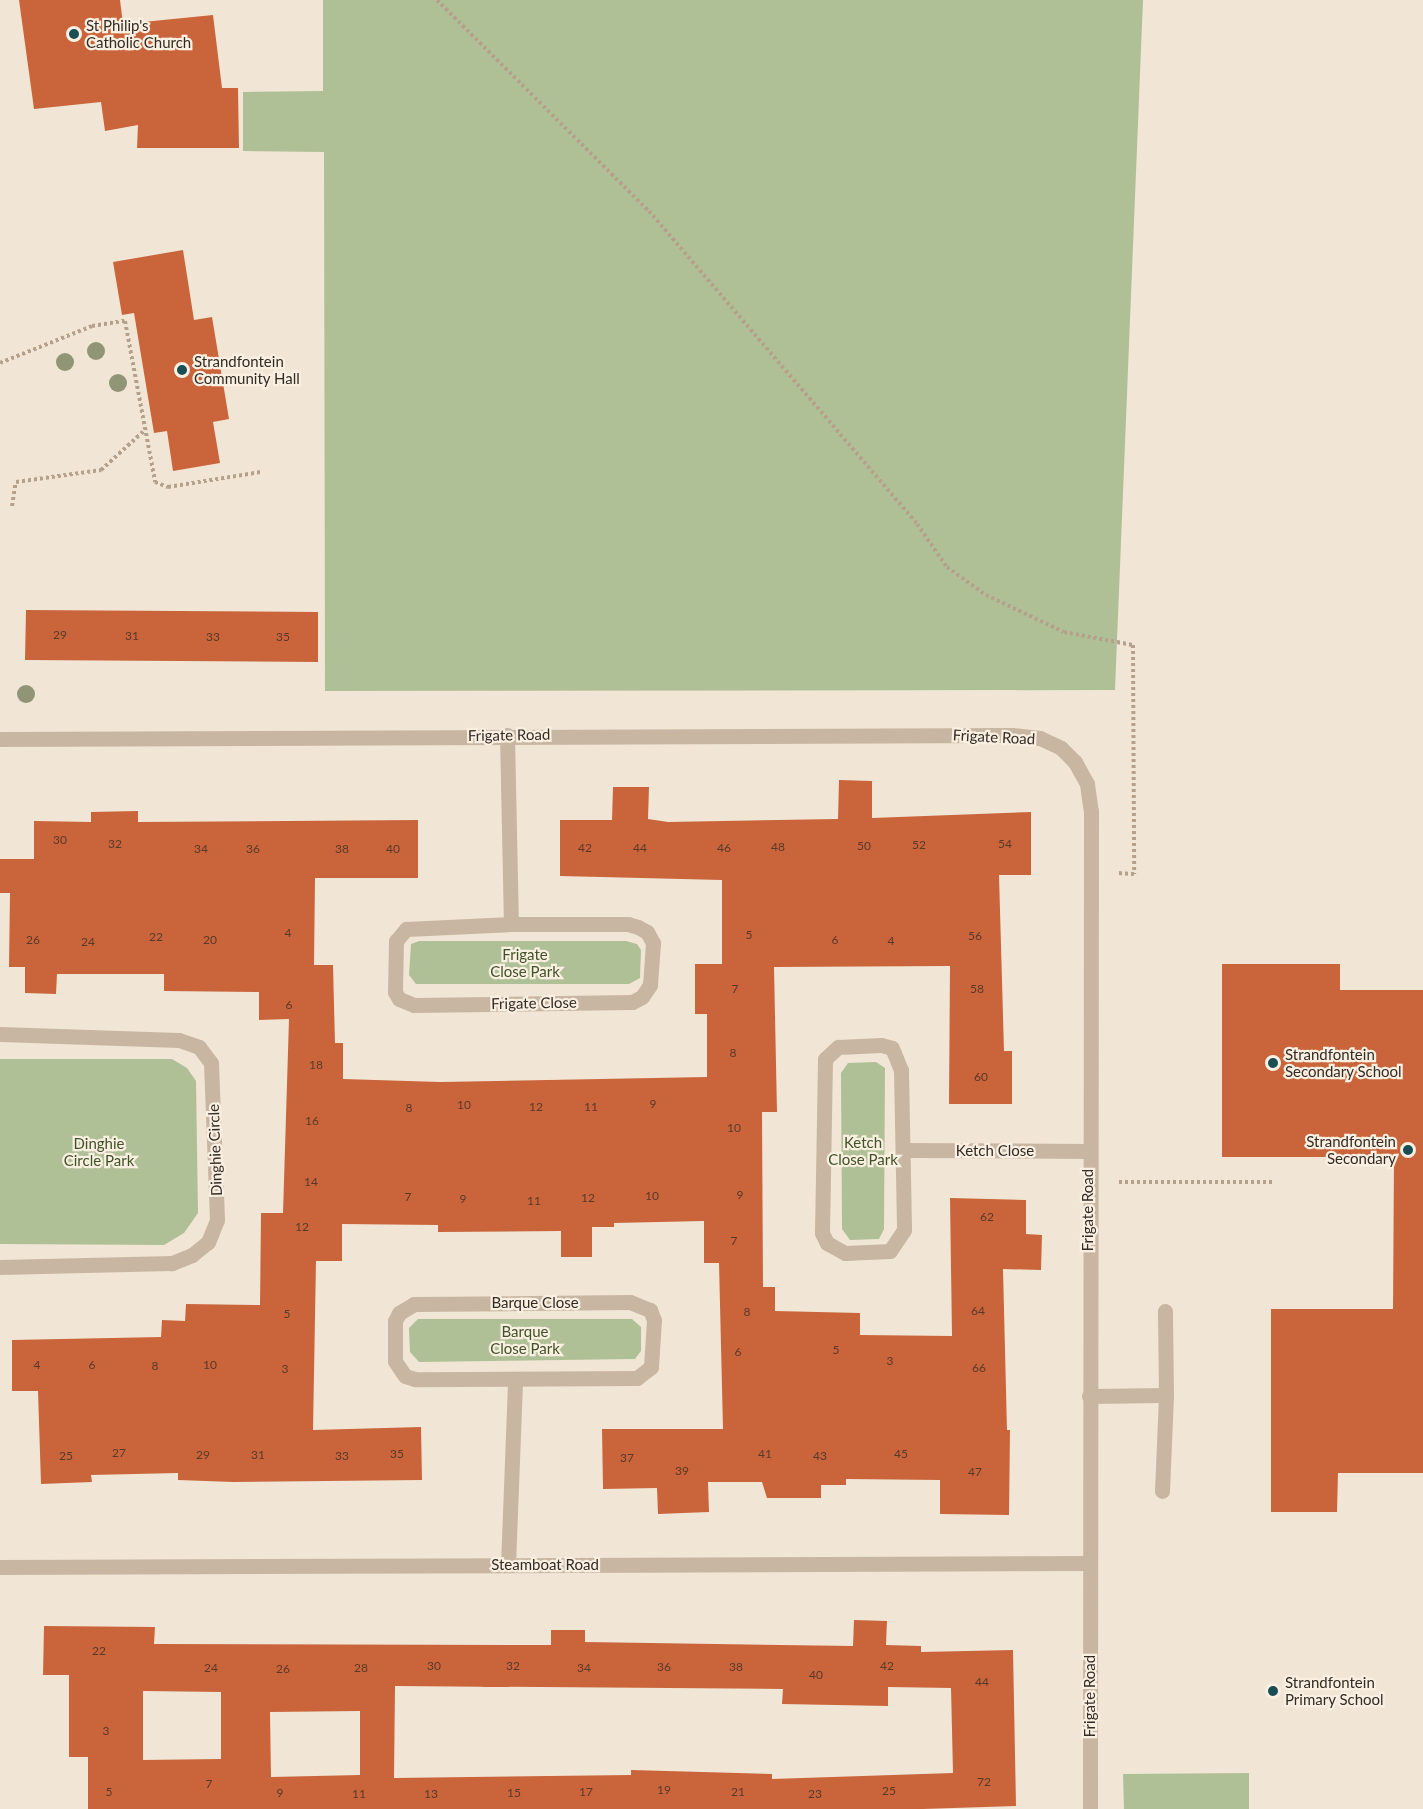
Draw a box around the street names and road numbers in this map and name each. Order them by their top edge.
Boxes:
street label: Frigate Road [468,725,550,745]
street label: Frigate Road [952,726,1036,748]
street label: Frigate Close [491,993,577,1013]
street label: Dinghie Circle [204,1104,226,1196]
street label: Ketch Close [956,1142,1034,1160]
street label: Frigate Road [1079,1169,1097,1251]
street label: Barque Close [491,1294,579,1312]
street label: Steamboat Road [491,1556,599,1574]
street label: Frigate Road [1081,1655,1099,1737]

